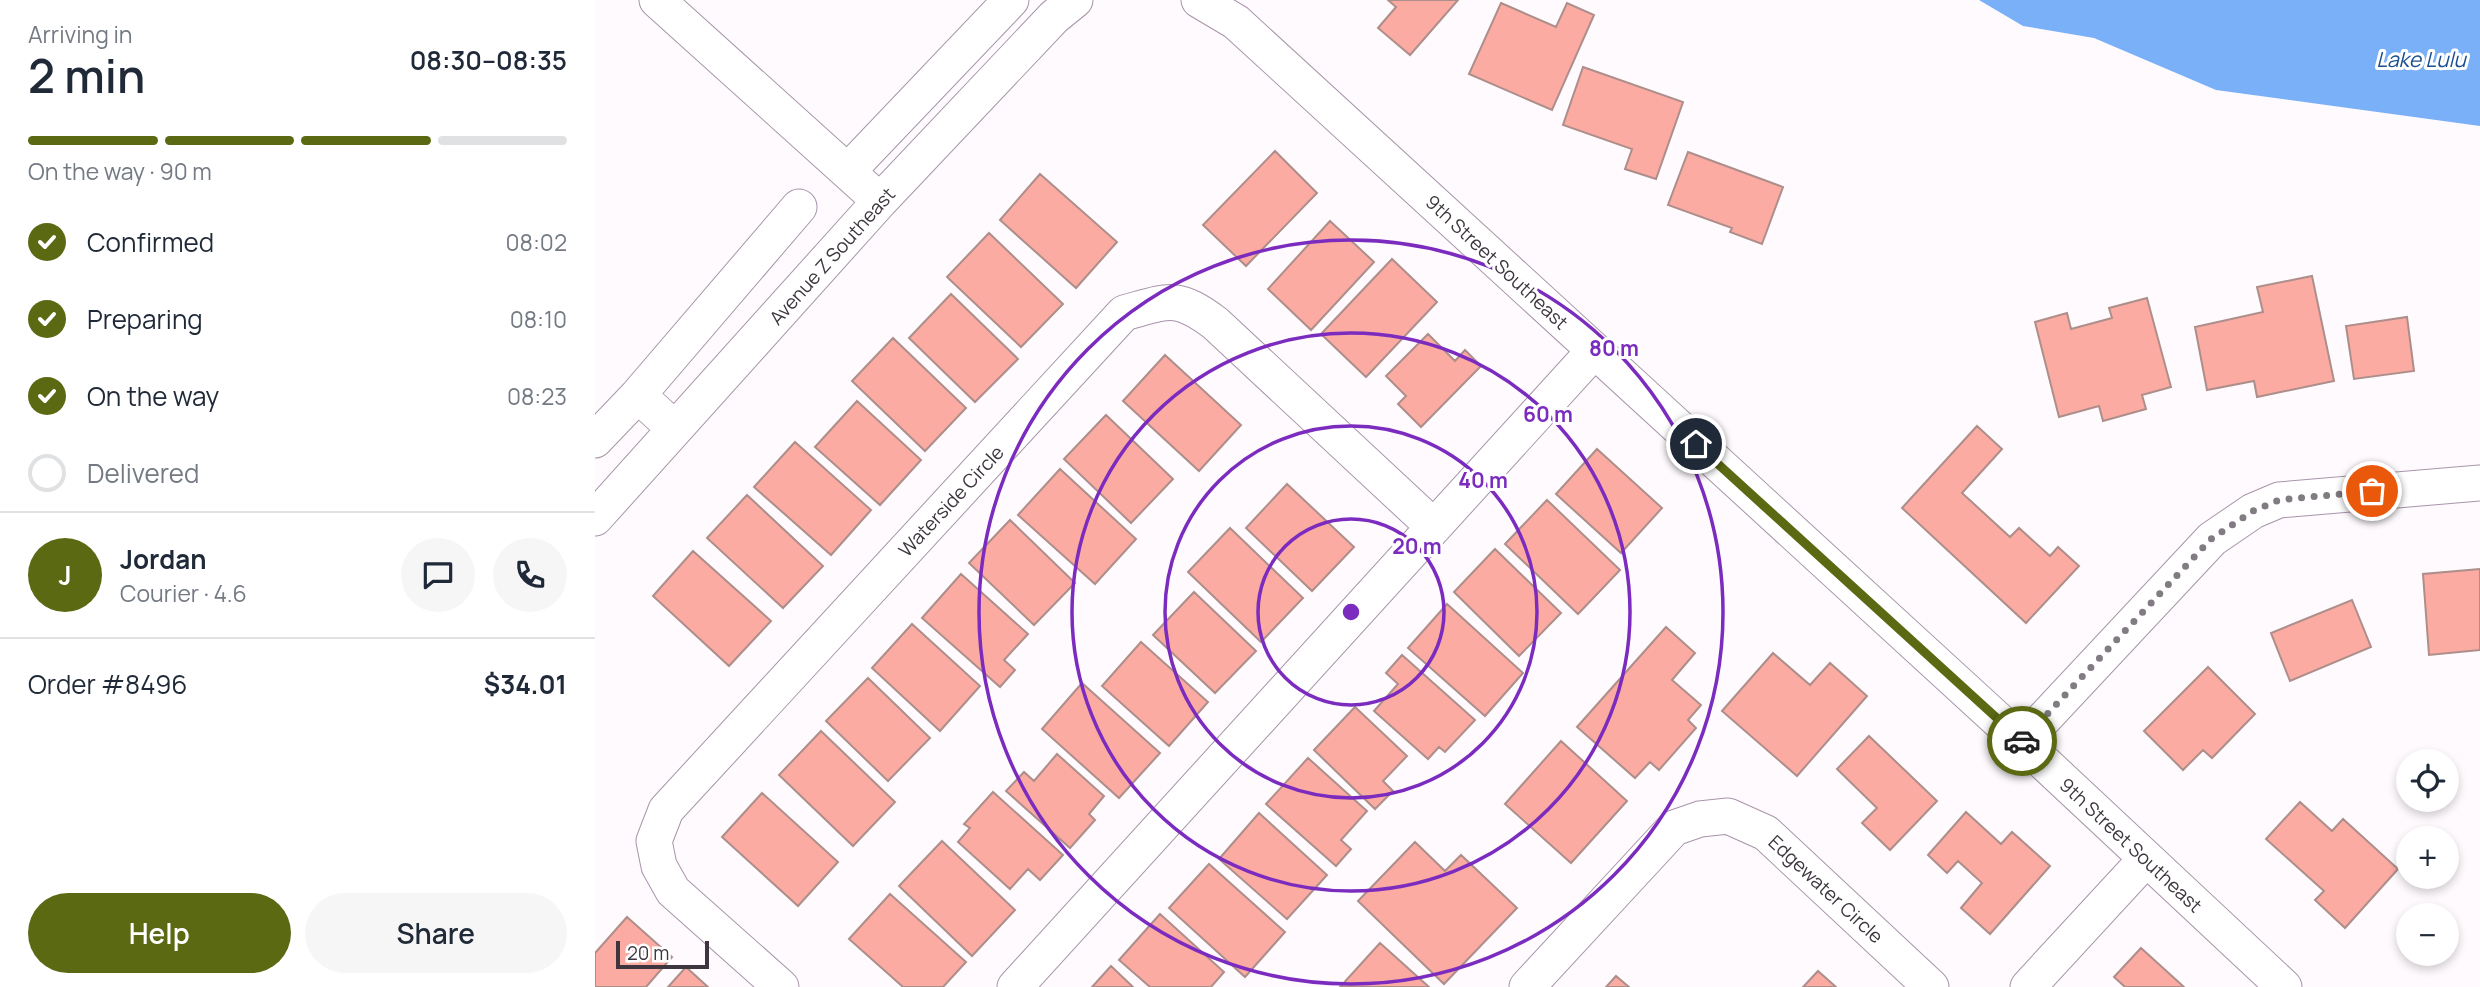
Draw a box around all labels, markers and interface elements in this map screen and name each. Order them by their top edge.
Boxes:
text: Arriving in [28,18,133,50]
text: 08:30–08:35 [410,42,567,78]
text: 2 min [28,44,145,107]
water label: Lake Lulu [2376,45,2467,73]
text: On the way · 90 m [28,155,212,187]
street label: Avenue Z Southeast [763,182,901,330]
street label: 9th Street Southeast [1420,189,1574,335]
icon: check [28,223,66,261]
text: Confirmed [87,224,214,260]
text: 08:02 [506,226,567,258]
icon: check [28,300,66,338]
text: Preparing [87,301,203,337]
text: 08:10 [510,303,567,335]
text: 80 m [1589,334,1639,362]
icon: check [28,377,66,415]
text: On the way [87,378,219,414]
text: 08:23 [507,380,567,412]
text: 60 m [1523,400,1573,428]
pin [1666,414,1726,474]
icon: home [1677,425,1715,463]
street label: Waterside Circle [893,440,1009,562]
text: Delivered [87,455,199,491]
pin [2342,461,2402,521]
text: 40 m [1458,466,1508,494]
icon: bag [2353,472,2391,510]
text: 20 m [1392,532,1442,560]
button: chat [401,538,475,612]
button: phone [493,538,567,612]
text: Jordan [120,541,206,577]
text: J [58,557,72,593]
text: Courier · 4.6 [120,577,247,609]
centre of rings [1339,600,1363,624]
text: Order #8496 [28,666,187,702]
text: $34.01 [484,666,567,702]
courier [1987,706,2057,776]
icon: car [2003,722,2041,760]
map controls [2396,749,2459,966]
button: locate [2396,749,2459,812]
street label: 9th Street Southeast [2054,772,2208,918]
button: + [2396,826,2459,889]
street label: Edgewater Circle [1763,829,1889,949]
button: Help [28,893,291,973]
button: Share [305,893,567,973]
button: − [2396,903,2459,966]
scale bar [616,938,709,970]
text: 20 m [627,940,669,966]

